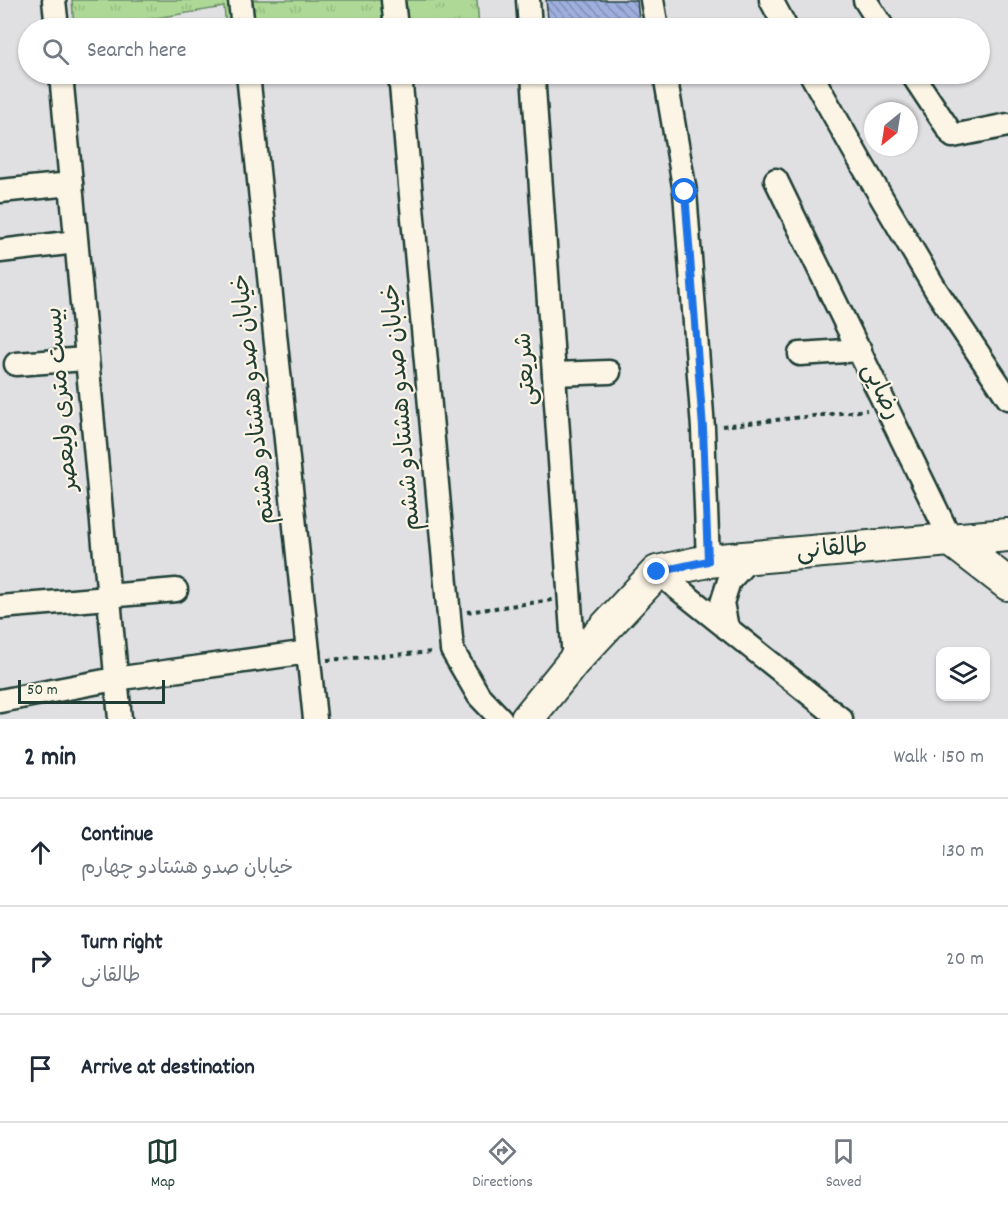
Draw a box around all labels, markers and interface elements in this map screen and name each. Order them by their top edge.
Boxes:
search box [18,18,990,84]
icon: search [39,35,72,68]
text: Search here [87,36,186,67]
north arrow [864,102,918,156]
route start [671,178,697,204]
street label: خیابان صدو هشتادو هشتم [225,272,285,526]
street label: خیابان صدو هشتادو ششم [375,282,431,532]
street label: بیست متری ولیعصر [38,306,88,494]
street label: شریعتی [507,331,547,407]
street label: رضایی [852,358,908,426]
street label: طالقانی [795,530,869,570]
route end [643,558,669,584]
map controls [936,647,990,701]
button: layers [936,647,990,701]
scale bar [18,677,165,704]
text: 50 m [27,679,58,702]
text: 2 min [24,740,76,777]
text: Walk · 150 m [894,744,984,772]
text: Continue [81,820,153,851]
icon: ahead [24,836,57,869]
text: 130 m [942,838,984,866]
text: خیابان صدو هشتادو چهارم [81,855,293,883]
text: Turn right [81,928,163,959]
icon: right [24,944,57,977]
text: 20 m [946,946,984,974]
text: طالقانی [81,963,140,991]
icon: arrive [24,1052,57,1085]
text: Arrive at destination [81,1053,255,1084]
tab: Map [146,1135,179,1194]
tab: Directions [472,1135,533,1194]
tab: Saved [826,1135,862,1194]

